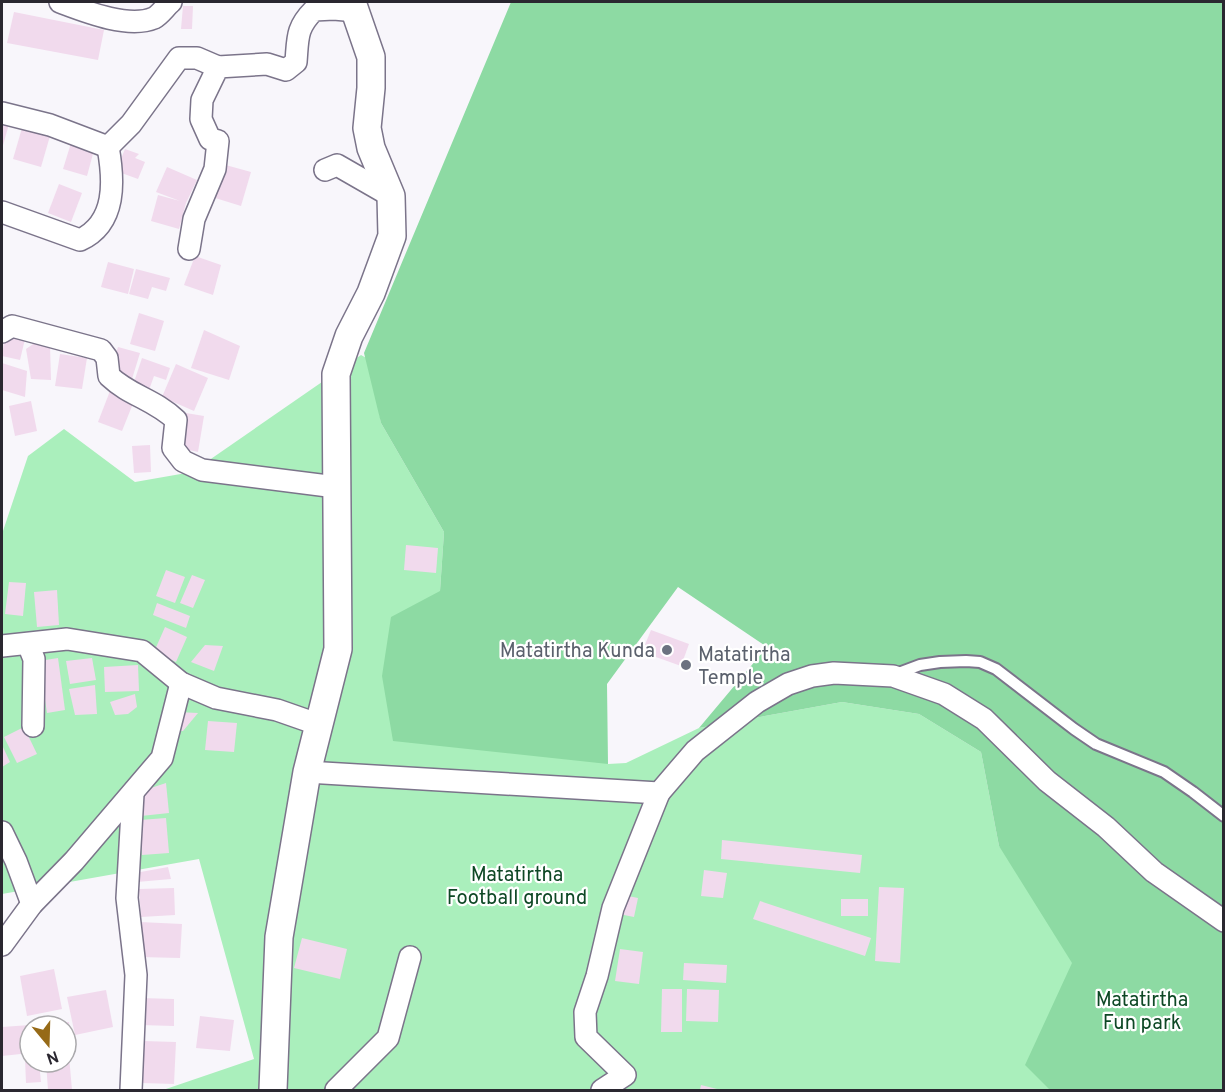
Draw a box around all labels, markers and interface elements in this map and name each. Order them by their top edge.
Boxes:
place label: Matatirtha Kunda [500,639,655,665]
marker: Matatirtha Kunda [660,643,674,657]
place label: Matatirtha Temple [698,643,791,692]
marker: Matatirtha Temple [679,658,693,672]
park label: Matatirtha Football ground [447,863,587,912]
park label: Matatirtha Fun park [1096,988,1188,1037]
north arrow [18,1014,78,1074]
text: N [44,1045,61,1068]

